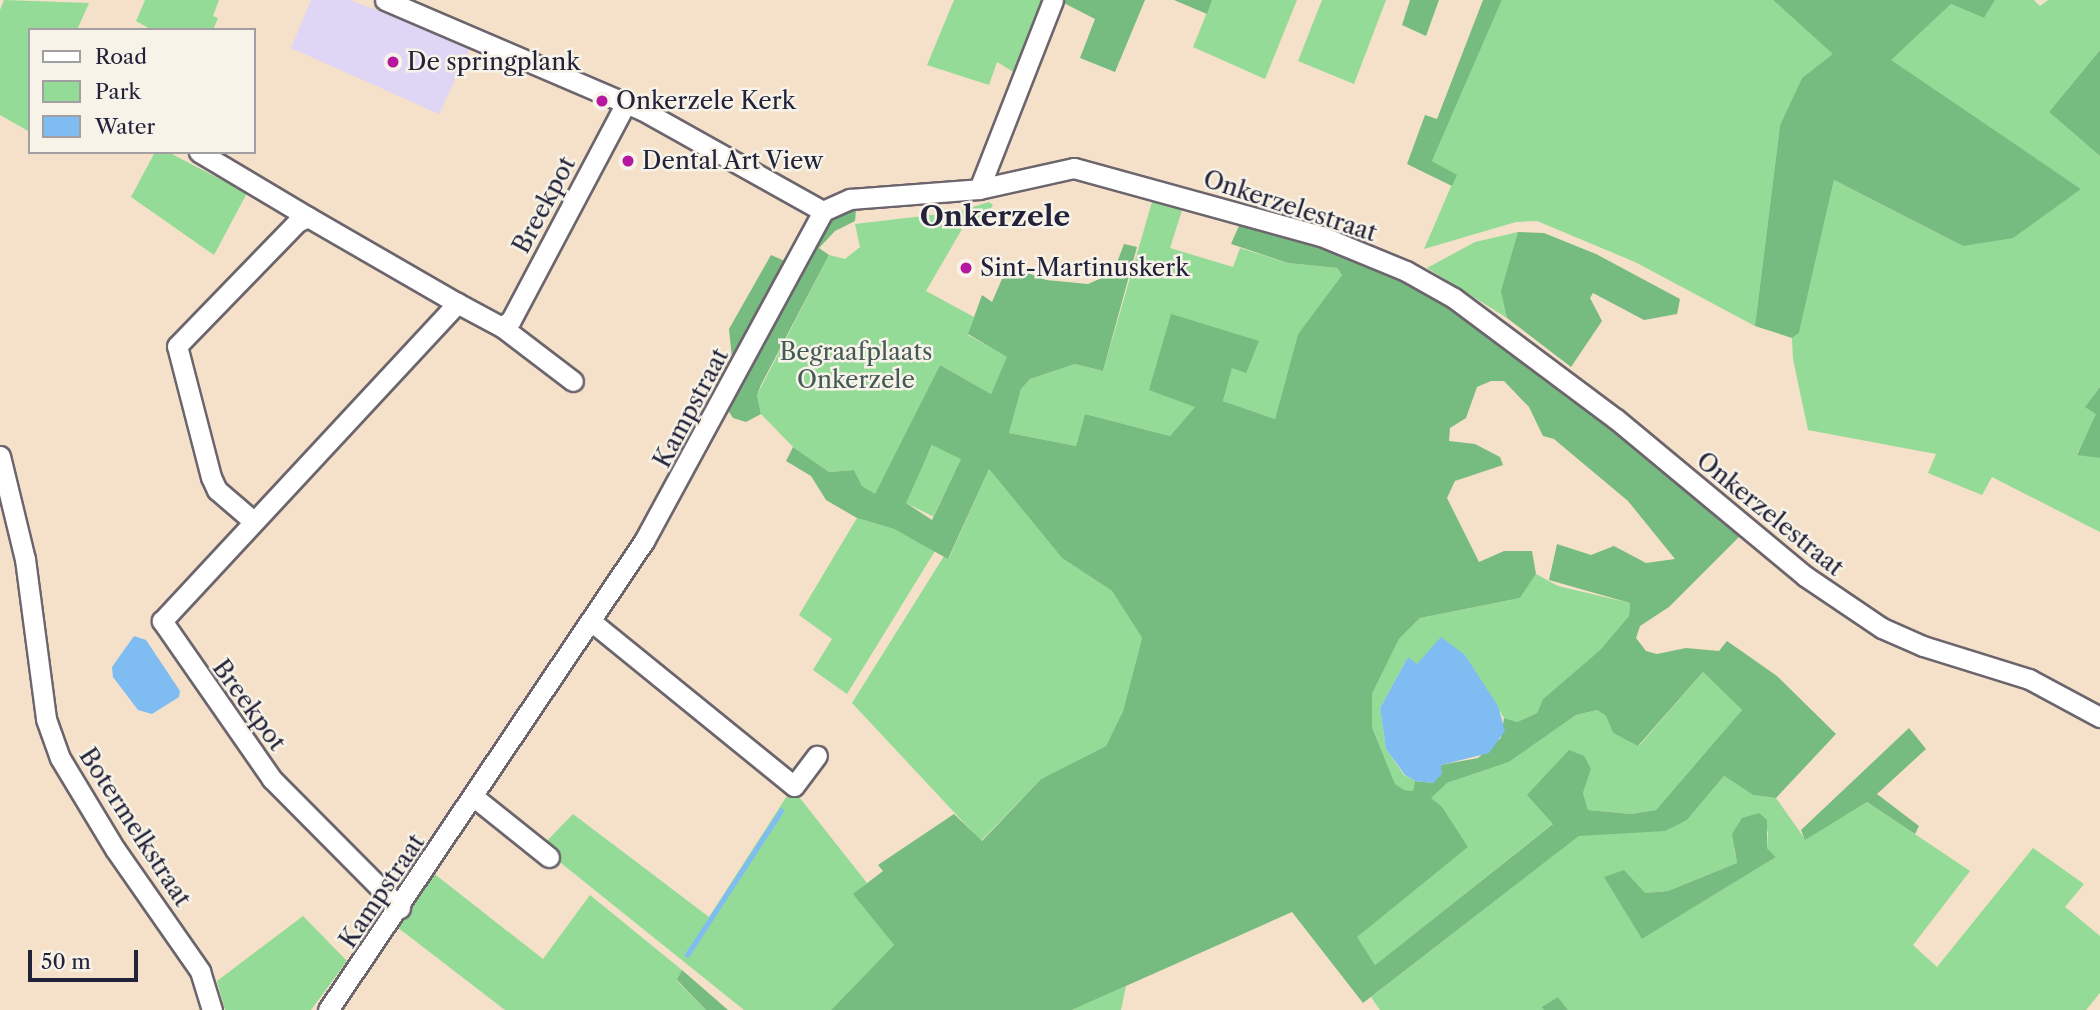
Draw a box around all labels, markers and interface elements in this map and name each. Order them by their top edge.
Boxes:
legend [28,28,256,154]
text: Road [95,44,147,69]
place label: De springplank [407,48,580,76]
marker: De springplank [385,54,401,70]
text: Park [95,79,141,104]
place label: Onkerzele Kerk [616,87,796,115]
marker: Onkerzele Kerk [594,93,610,109]
text: Water [95,114,155,139]
place label: Dental Art View [642,147,825,175]
street label: Breekpot [507,152,581,258]
marker: Dental Art View [620,153,636,169]
street label: Onkerzelestraat [1200,164,1380,248]
district label: Onkerzele [920,199,1070,233]
place label: Sint-Martinuskerk [980,254,1189,282]
marker: Sint-Martinuskerk [958,260,974,276]
park label: Begraafplaats Onkerzele [780,338,932,394]
street label: Kampstraat [648,343,734,473]
street label: Onkerzelestraat [1691,446,1849,582]
street label: Breekpot [206,654,292,756]
street label: Botermelkstraat [73,742,197,912]
street label: Kampstraat [333,829,431,953]
scale bar [32,936,142,980]
text: 50 m [41,949,91,974]

